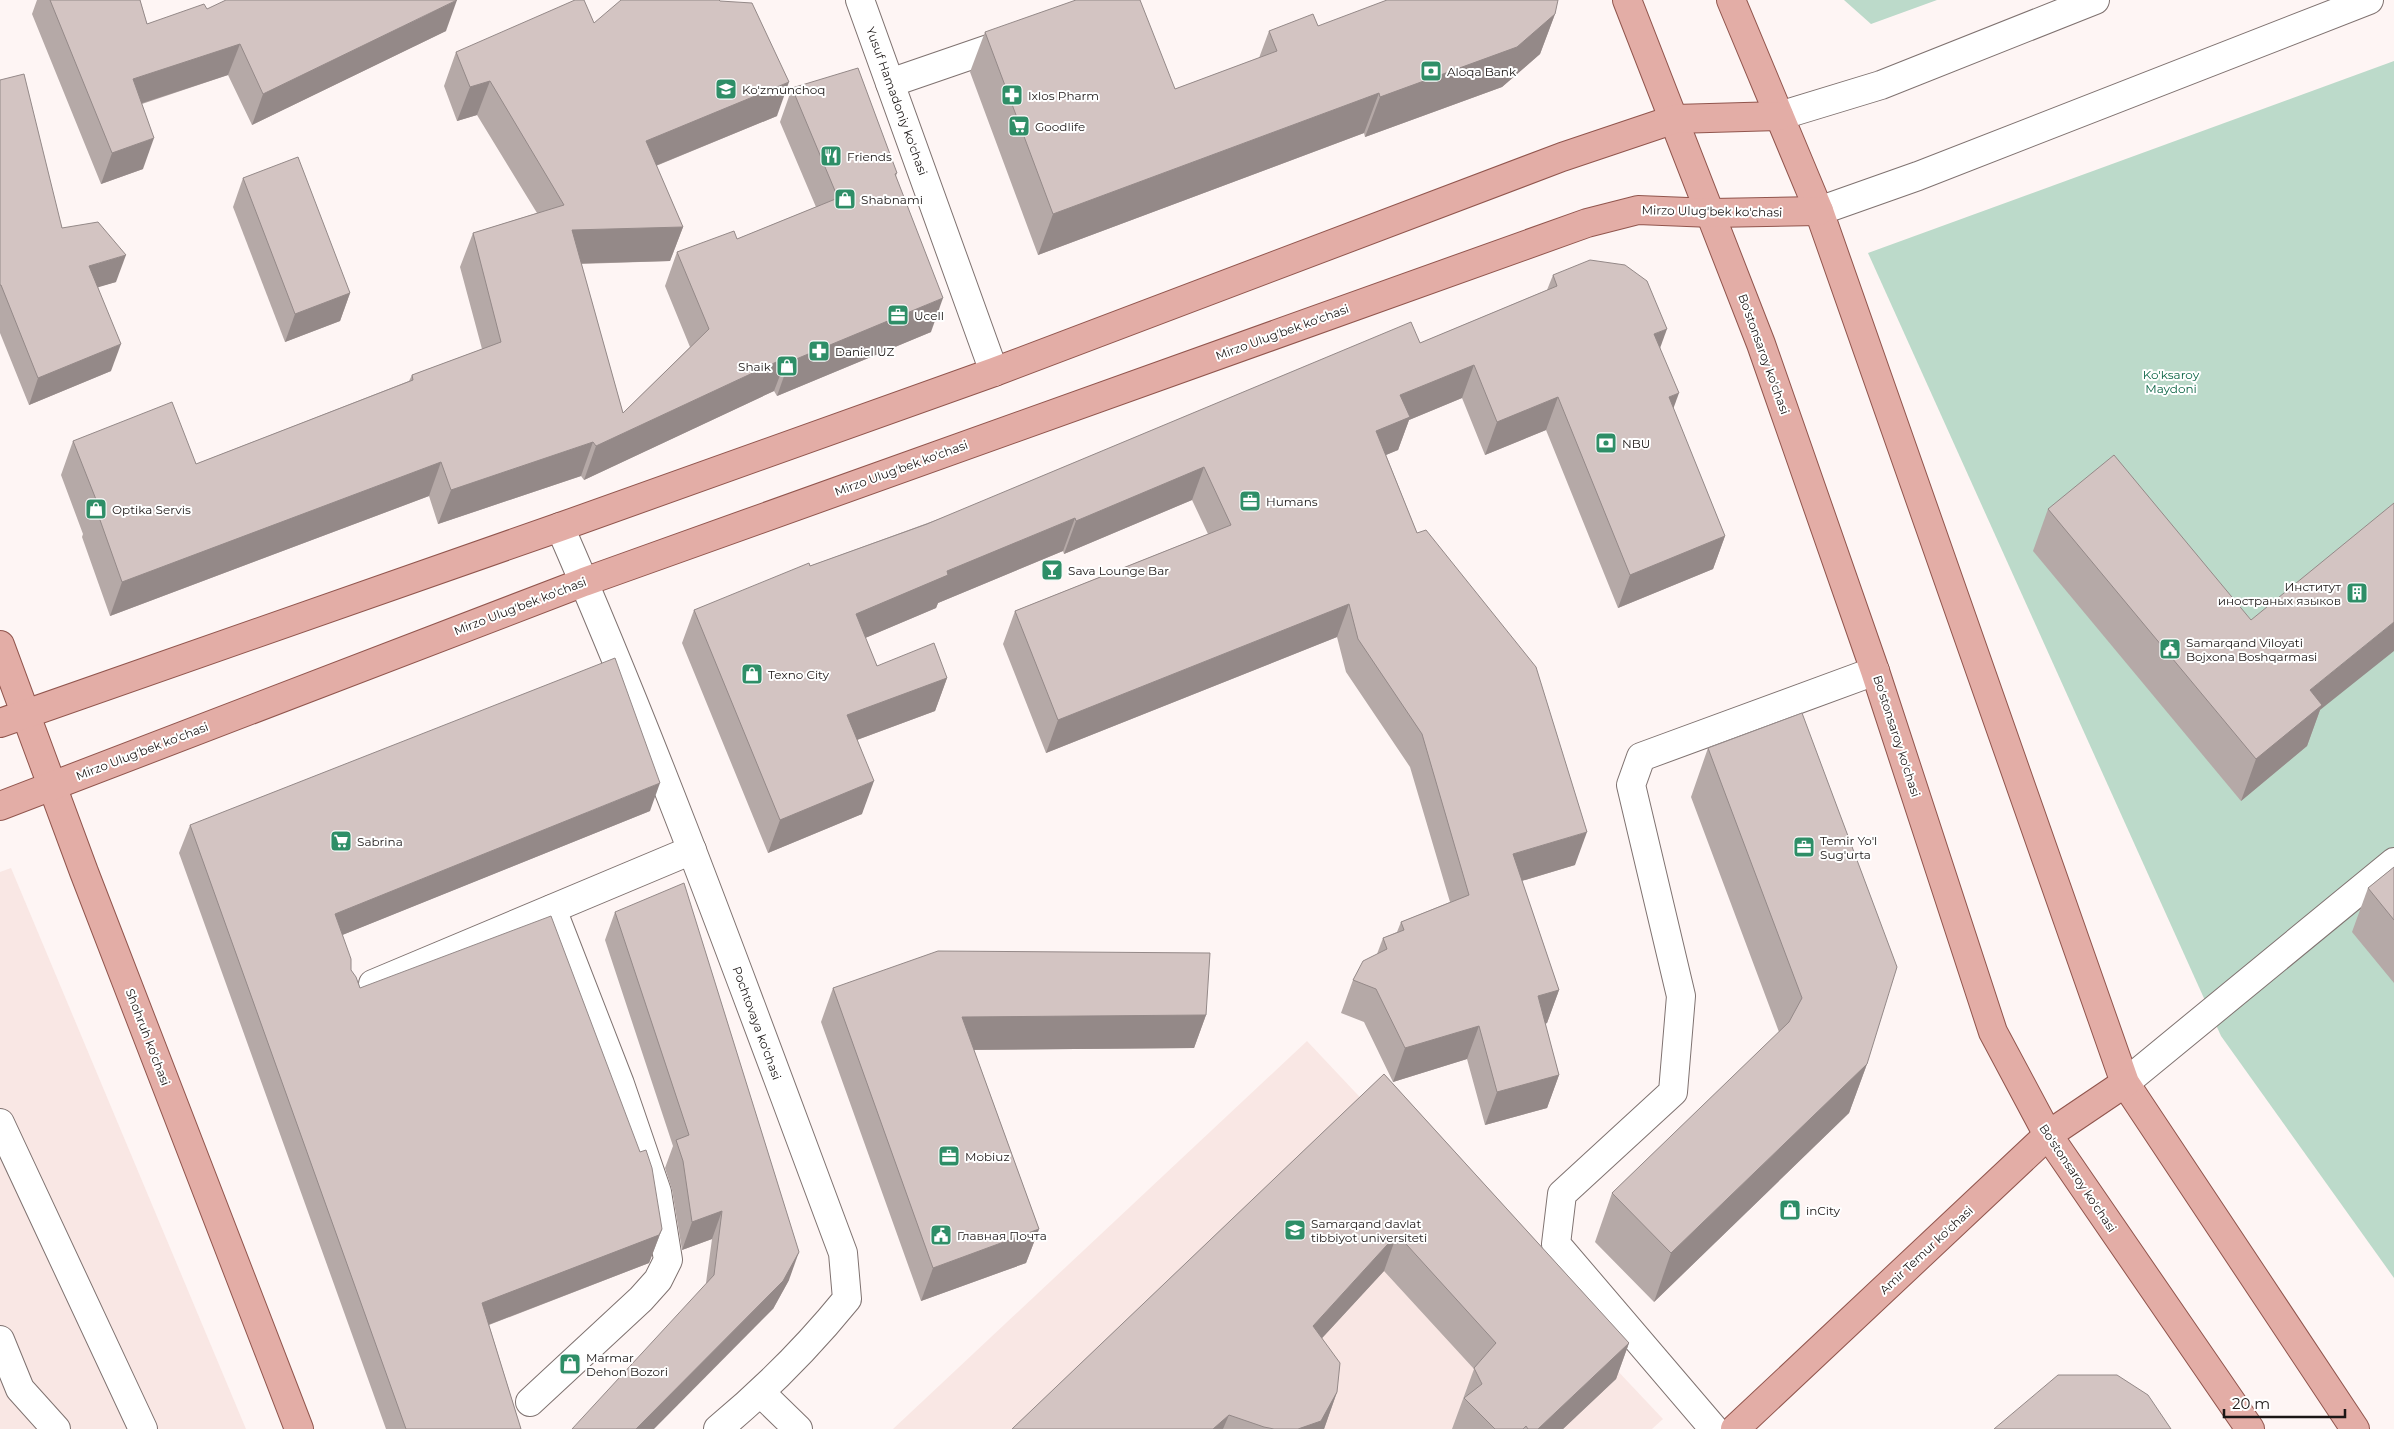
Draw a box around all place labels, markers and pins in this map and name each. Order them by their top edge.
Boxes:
bank icon: Aloqa Bank [1419,59,1443,83]
place label: Aloqa Bank [1447,64,1517,79]
school or university icon: Ko'zmunchoq [714,77,738,101]
place label: Ko'zmunchoq [742,82,826,97]
pharmacy icon: Ixlos Pharm [1000,83,1024,107]
place label: Ixlos Pharm [1028,88,1099,103]
supermarket icon: Goodlife [1007,114,1031,138]
place label: Goodlife [1035,119,1085,134]
restaurant icon: Friends [819,144,843,168]
place label: Friends [847,149,892,164]
shop icon: Shabnami [833,187,857,211]
place label: Shabnami [861,192,923,207]
office icon: Ucell [886,303,910,327]
place label: Ucell [914,308,944,323]
pharmacy icon: Daniel UZ [807,339,831,363]
place label: Daniel UZ [835,344,894,359]
shop icon: Shaik [775,354,799,378]
place label: Shaik [738,359,772,374]
bank icon: NBU [1594,431,1618,455]
place label: NBU [1622,436,1650,451]
office icon: Humans [1238,489,1262,513]
place label: Humans [1266,494,1318,509]
shop icon: Optika Servis [84,497,108,521]
place label: Optika Servis [112,502,191,517]
bar icon: Sava Lounge Bar [1040,558,1064,582]
place label: Sava Lounge Bar [1068,563,1169,578]
place label: Институт иностраных языков [2218,579,2341,608]
building icon: Институт иностраных языков [2345,581,2369,605]
place label: Samarqand Viloyati Bojxona Boshqarmasi [2186,635,2317,664]
public building icon: Samarqand Viloyati Bojxona Boshqarmasi [2158,637,2182,661]
shop icon: Texno City [740,662,764,686]
place label: Texno City [768,667,830,682]
supermarket icon: Sabrina [329,829,353,853]
place label: Temir Yo'l Sug'urta [1820,833,1877,862]
place label: Sabrina [357,834,403,849]
office icon: Temir Yo'l Sug'urta [1792,835,1816,859]
office icon: Mobiuz [937,1144,961,1168]
place label: Mobiuz [965,1149,1010,1164]
shop icon: inCity [1778,1198,1802,1222]
place label: inCity [1806,1203,1840,1218]
place label: Samarqand davlat tibbiyot universiteti [1311,1216,1427,1245]
school or university icon: Samarqand davlat tibbiyot universiteti [1283,1218,1307,1242]
public building icon: Главная Почта [929,1223,953,1247]
place label: Главная Почта [957,1228,1047,1243]
place label: Marmar Dehon Bozori [586,1350,668,1379]
shop icon: Marmar Dehon Bozori [558,1352,582,1376]

